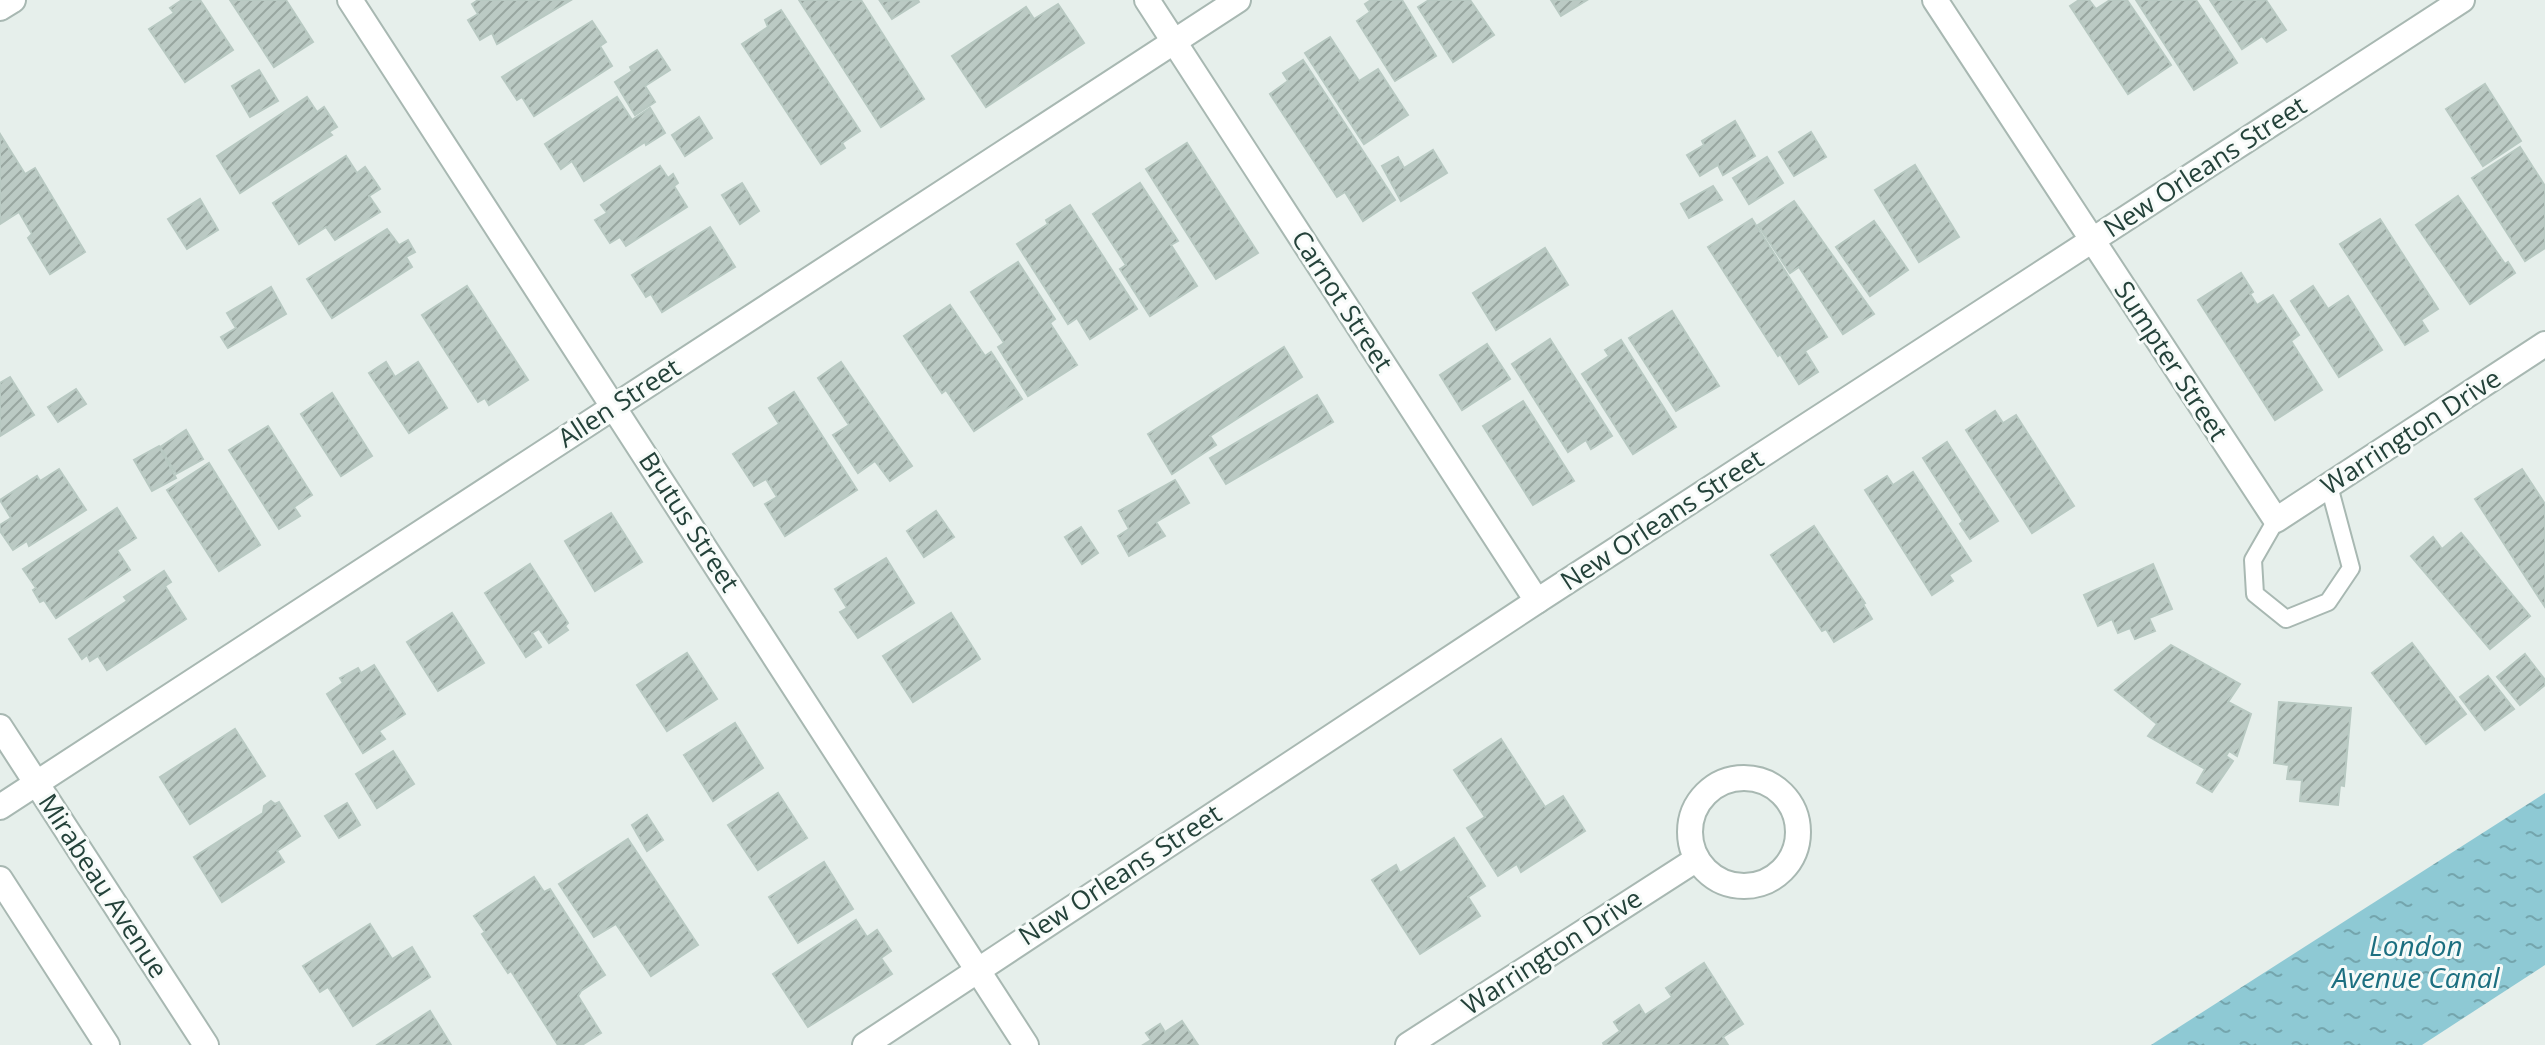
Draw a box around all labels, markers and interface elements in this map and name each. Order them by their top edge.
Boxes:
street label: New Orleans Street [2096,87,2313,245]
street label: Carnot Street [1284,223,1402,378]
street label: Sumpter Street [2107,273,2237,447]
street label: Allen Street [550,349,687,455]
street label: Warrington Drive [2314,360,2507,503]
street label: New Orleans Street [1553,440,1770,598]
street label: Brutus Street [631,444,749,598]
street label: Mirabeau Avenue [31,786,177,985]
street label: New Orleans Street [1011,795,1228,953]
street label: Warrington Drive [1455,880,1648,1023]
water label: London Avenue Canal [2330,926,2501,996]

